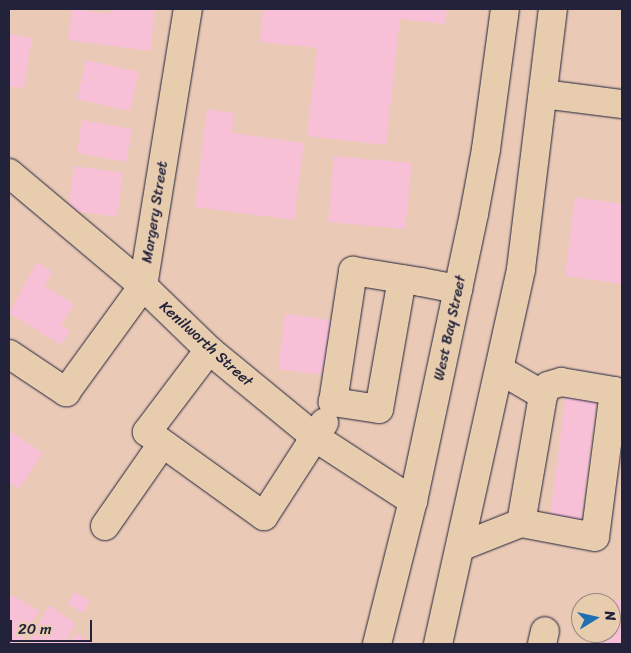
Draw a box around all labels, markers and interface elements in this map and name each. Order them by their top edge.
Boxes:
street label: Margery Street [138,160,172,264]
street label: West Bay Street [430,273,470,383]
street label: Kenilworth Street [156,297,256,391]
north arrow [571,593,621,643]
text: N [597,609,623,622]
scale bar [12,610,95,642]
text: 20 m [18,616,52,642]

